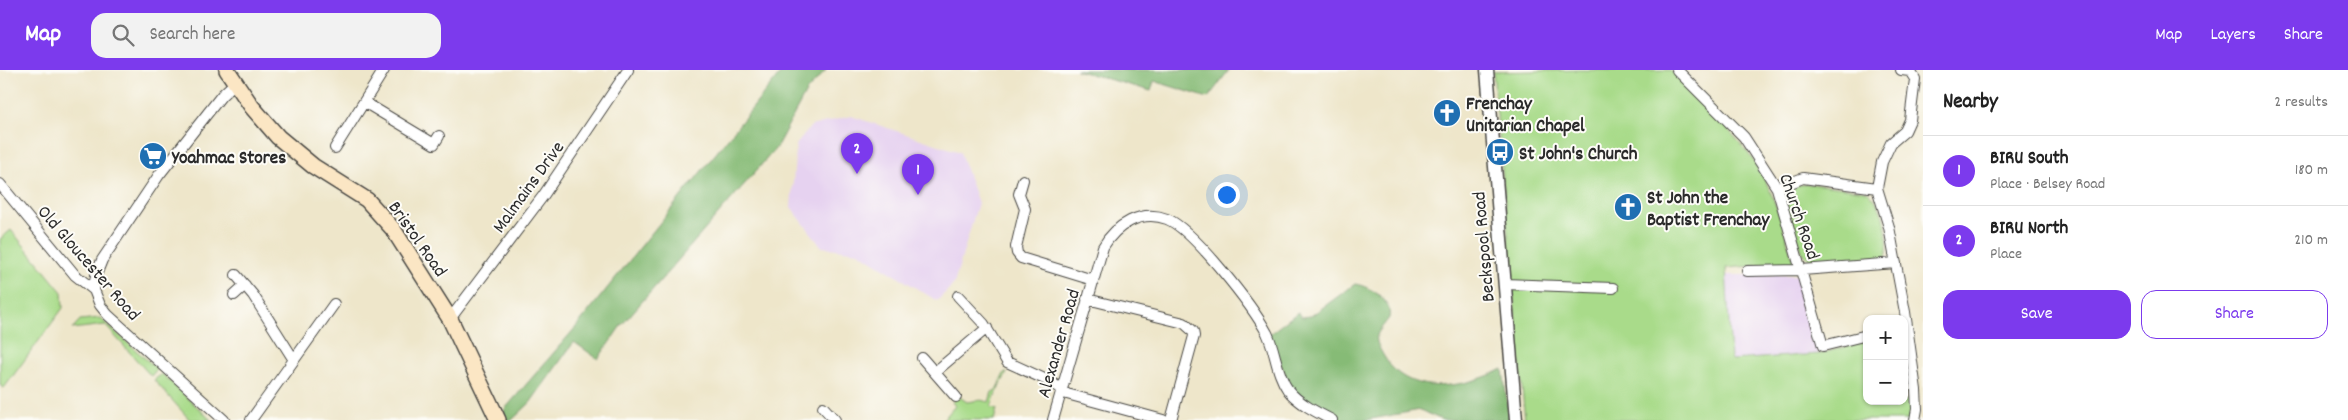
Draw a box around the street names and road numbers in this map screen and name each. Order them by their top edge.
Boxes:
street label: Malmains Drive [487,137,572,240]
street label: Church Road [1770,170,1825,264]
street label: Beckspool Road [1467,190,1504,303]
street label: Bristol Road [380,196,452,284]
street label: Old Gloucester Road [29,200,145,328]
street label: Alexander Road [1032,286,1089,402]

